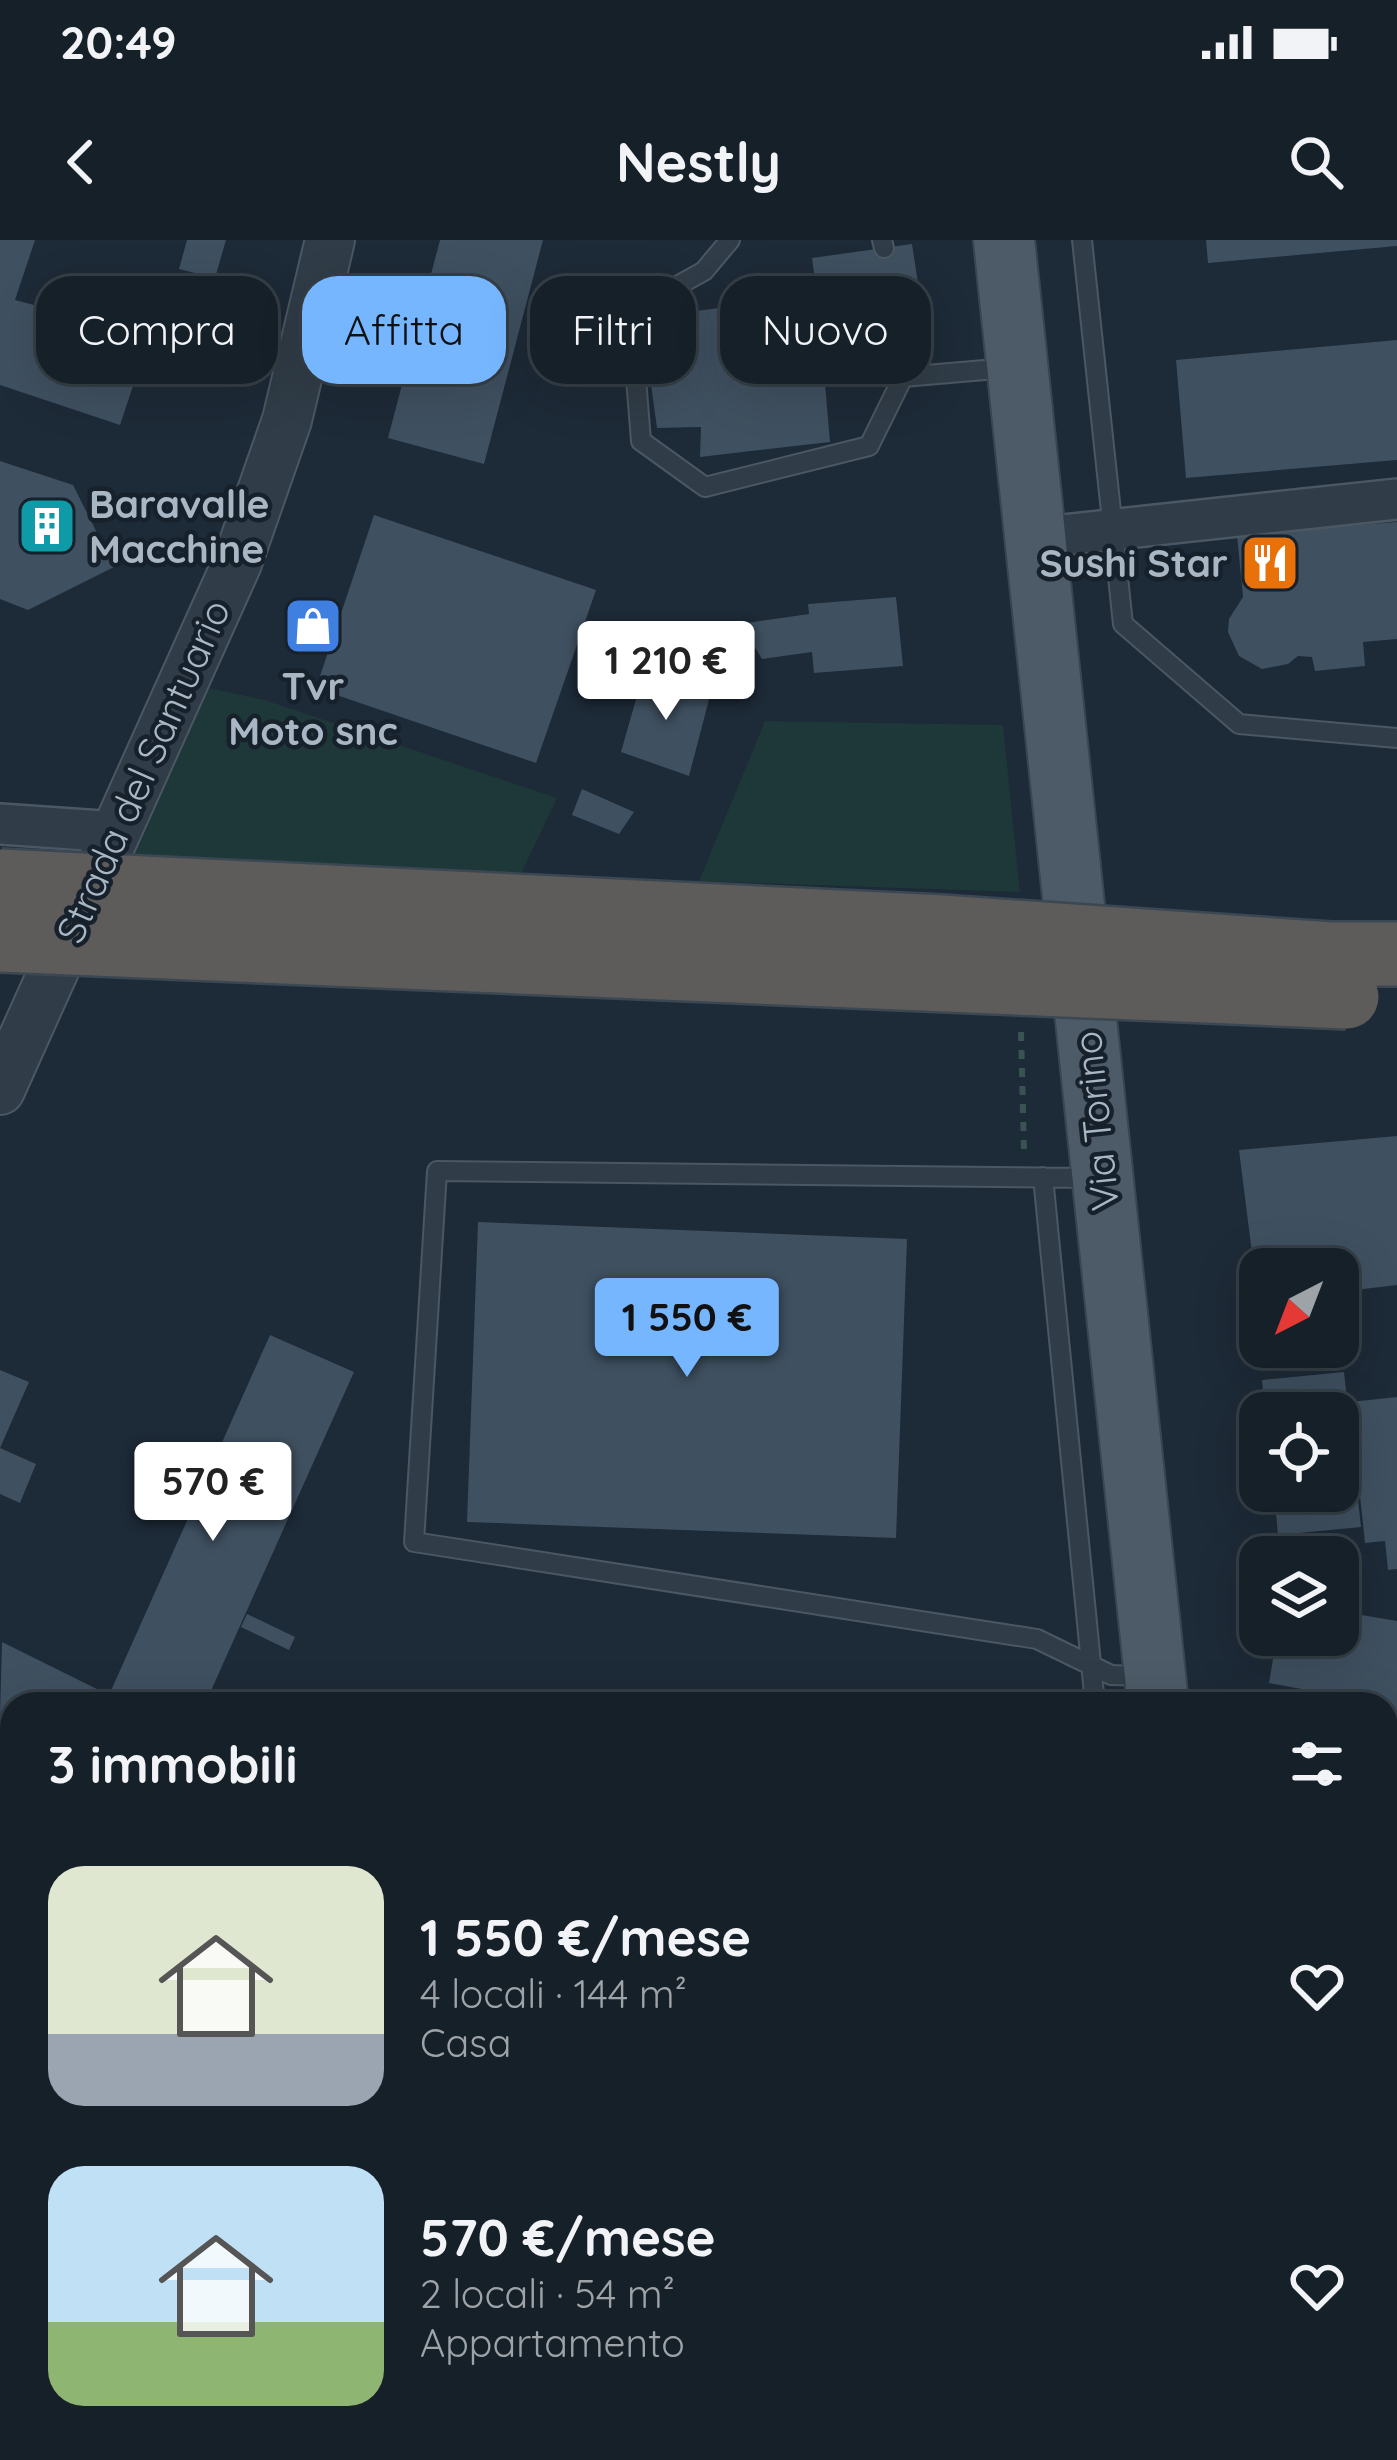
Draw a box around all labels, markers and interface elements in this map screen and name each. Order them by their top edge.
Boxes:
text: 20:49 [60,14,177,70]
text: Nestly [616,128,781,196]
icon: back [48,129,114,195]
icon: search [1283,129,1349,195]
chip: Compra [36,276,278,384]
chip: Affitta [302,276,506,384]
chip: Filtri [530,276,696,384]
chip: Nuovo [720,276,931,384]
place label: Baravalle Macchine [89,479,270,573]
building icon: Baravalle Macchine [16,495,78,557]
restaurant icon: Sushi Star [1239,532,1301,594]
place label: Sushi Star [1039,538,1228,587]
street label: Strada del Santuario [45,592,240,950]
shop icon: Tvr Moto snc [282,595,344,657]
pin: 1 210 € [555,621,777,723]
text: 1 210 € [605,635,727,684]
place label: Tvr Moto snc [228,661,398,755]
street label: Via Torino [1062,1029,1129,1213]
north arrow [1239,1248,1359,1368]
map controls [1239,1248,1359,1656]
pin: 1 550 € [576,1278,798,1380]
text: 1 550 € [622,1292,752,1341]
button: locate [1239,1392,1359,1512]
pin: 570 € [129,1442,297,1544]
text: 570 € [161,1456,265,1505]
button: layers [1239,1536,1359,1656]
icon: filters [1284,1731,1350,1797]
text: 3 immobili [48,1732,297,1796]
text: 1 550 €/mese [420,1905,751,1969]
icon: home [144,1914,288,2058]
icon: heart [1284,1953,1350,2019]
text: 4 locali · 144 m² [420,1969,687,2018]
text: Casa [420,2018,511,2067]
text: 570 €/mese [420,2205,716,2269]
icon: home [144,2214,288,2358]
icon: heart [1284,2253,1350,2319]
text: 2 locali · 54 m² [420,2269,675,2318]
text: Appartamento [420,2318,685,2367]

